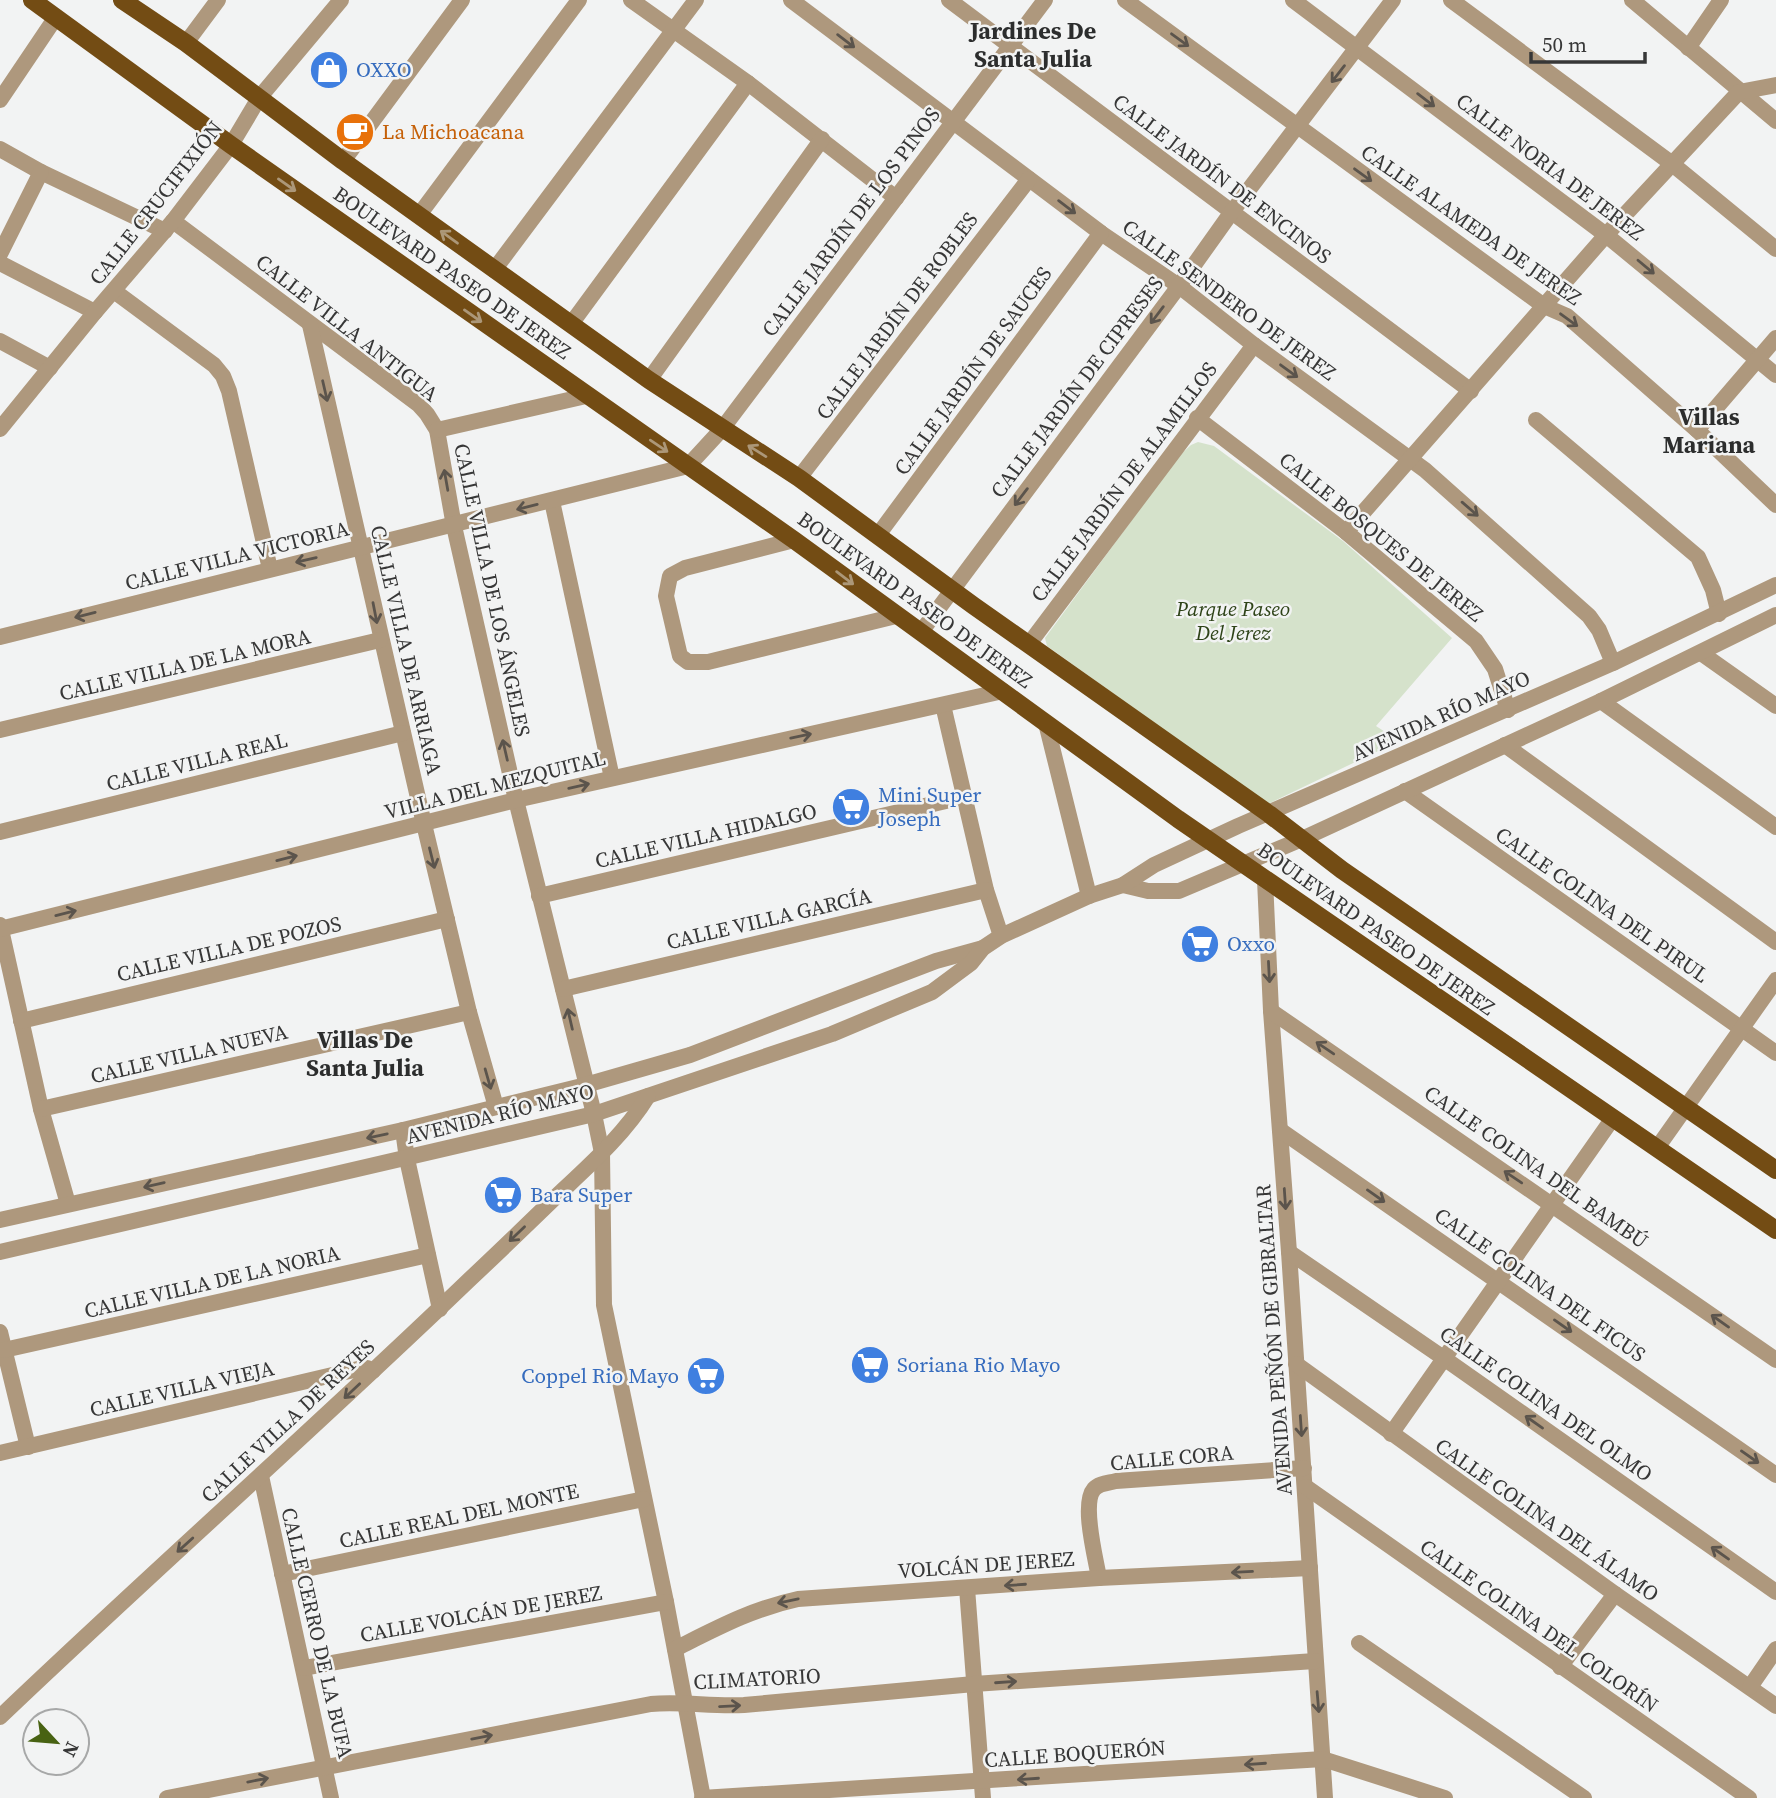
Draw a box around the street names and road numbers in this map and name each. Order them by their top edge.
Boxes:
street label: CALLE NORIA DE JEREZ [1450,86,1651,247]
street label: CALLE JARDÍN DE ENCINOS [1107,87,1338,270]
street label: CALLE JARDÍN DE LOS PINOS [755,101,947,342]
street label: CALLE CRUCIFIXIÓN [82,114,229,291]
street label: CALLE ALAMEDA DE JEREZ [1355,137,1588,312]
street label: BOULEVARD PASEO DE JEREZ [328,179,577,366]
street label: CALLE JARDÍN DE ROBLES [809,206,984,426]
street label: CALLE SENDERO DE JEREZ [1117,212,1342,387]
street label: CALLE VILLA ANTIGUA [250,247,445,408]
street label: CALLE JARDÍN DE SAUCES [887,260,1058,481]
street label: CALLE JARDÍN DE CIPRESES [984,270,1170,504]
street label: CALLE JARDÍN DE ALAMILLOS [1024,356,1224,608]
street label: CALLE VILLA DE LOS ÁNGELES [447,441,538,739]
street label: CALLE BOSQUES DE JEREZ [1273,445,1490,628]
street label: BOULEVARD PASEO DE JEREZ [792,504,1039,695]
street label: CALLE VILLA VICTORIA [122,514,352,597]
street label: CALLE VILLA DE ARRIAGA [364,522,449,778]
street label: CALLE VILLA DE LA MORA [56,621,314,708]
street label: AVENIDA RÍO MAYO [1347,663,1535,768]
street label: CALLE VILLA REAL [103,725,291,798]
street label: VILLA DEL MEZQUITAL [381,743,609,826]
street label: CALLE VILLA HIDALGO [592,796,820,875]
street label: CALLE COLINA DEL PIRUL [1490,820,1715,989]
street label: BOULEVARD PASEO DE JEREZ [1252,835,1501,1022]
street label: CALLE VILLA GARCÍA [663,881,874,956]
street label: CALLE VILLA DE POZOS [114,909,344,988]
street label: CALLE VILLA NUEVA [87,1017,290,1090]
street label: AVENIDA RÍO MAYO [403,1076,597,1151]
street label: CALLE COLINA DEL BAMBÚ [1419,1078,1654,1255]
street label: AVENIDA PEÑÓN DE GIBRALTAR [1248,1183,1299,1497]
street label: CALLE COLINA DEL FICUS [1429,1200,1652,1369]
street label: CALLE VILLA DE LA NORIA [81,1238,343,1325]
street label: CALLE COLINA DEL OLMO [1434,1319,1659,1488]
street label: CALLE VILLA DE REYES [194,1332,381,1509]
street label: CALLE VILLA VIEJA [87,1353,277,1424]
street label: CALLE COLINA DEL ÁLAMO [1429,1431,1665,1608]
street label: CALLE CORA [1109,1438,1235,1477]
street label: CALLE REAL DEL MONTE [336,1476,581,1555]
street label: CALLE CERRO DE LA BUFA [275,1505,360,1761]
street label: CALLE COLINA DEL COLORÍN [1414,1532,1664,1719]
street label: VOLCÁN DE JEREZ [897,1544,1076,1585]
street label: CALLE VOLCÁN DE JEREZ [358,1578,605,1649]
street label: CLIMATORIO [693,1661,821,1696]
street label: CALLE BOQUERÓN [983,1733,1167,1774]

